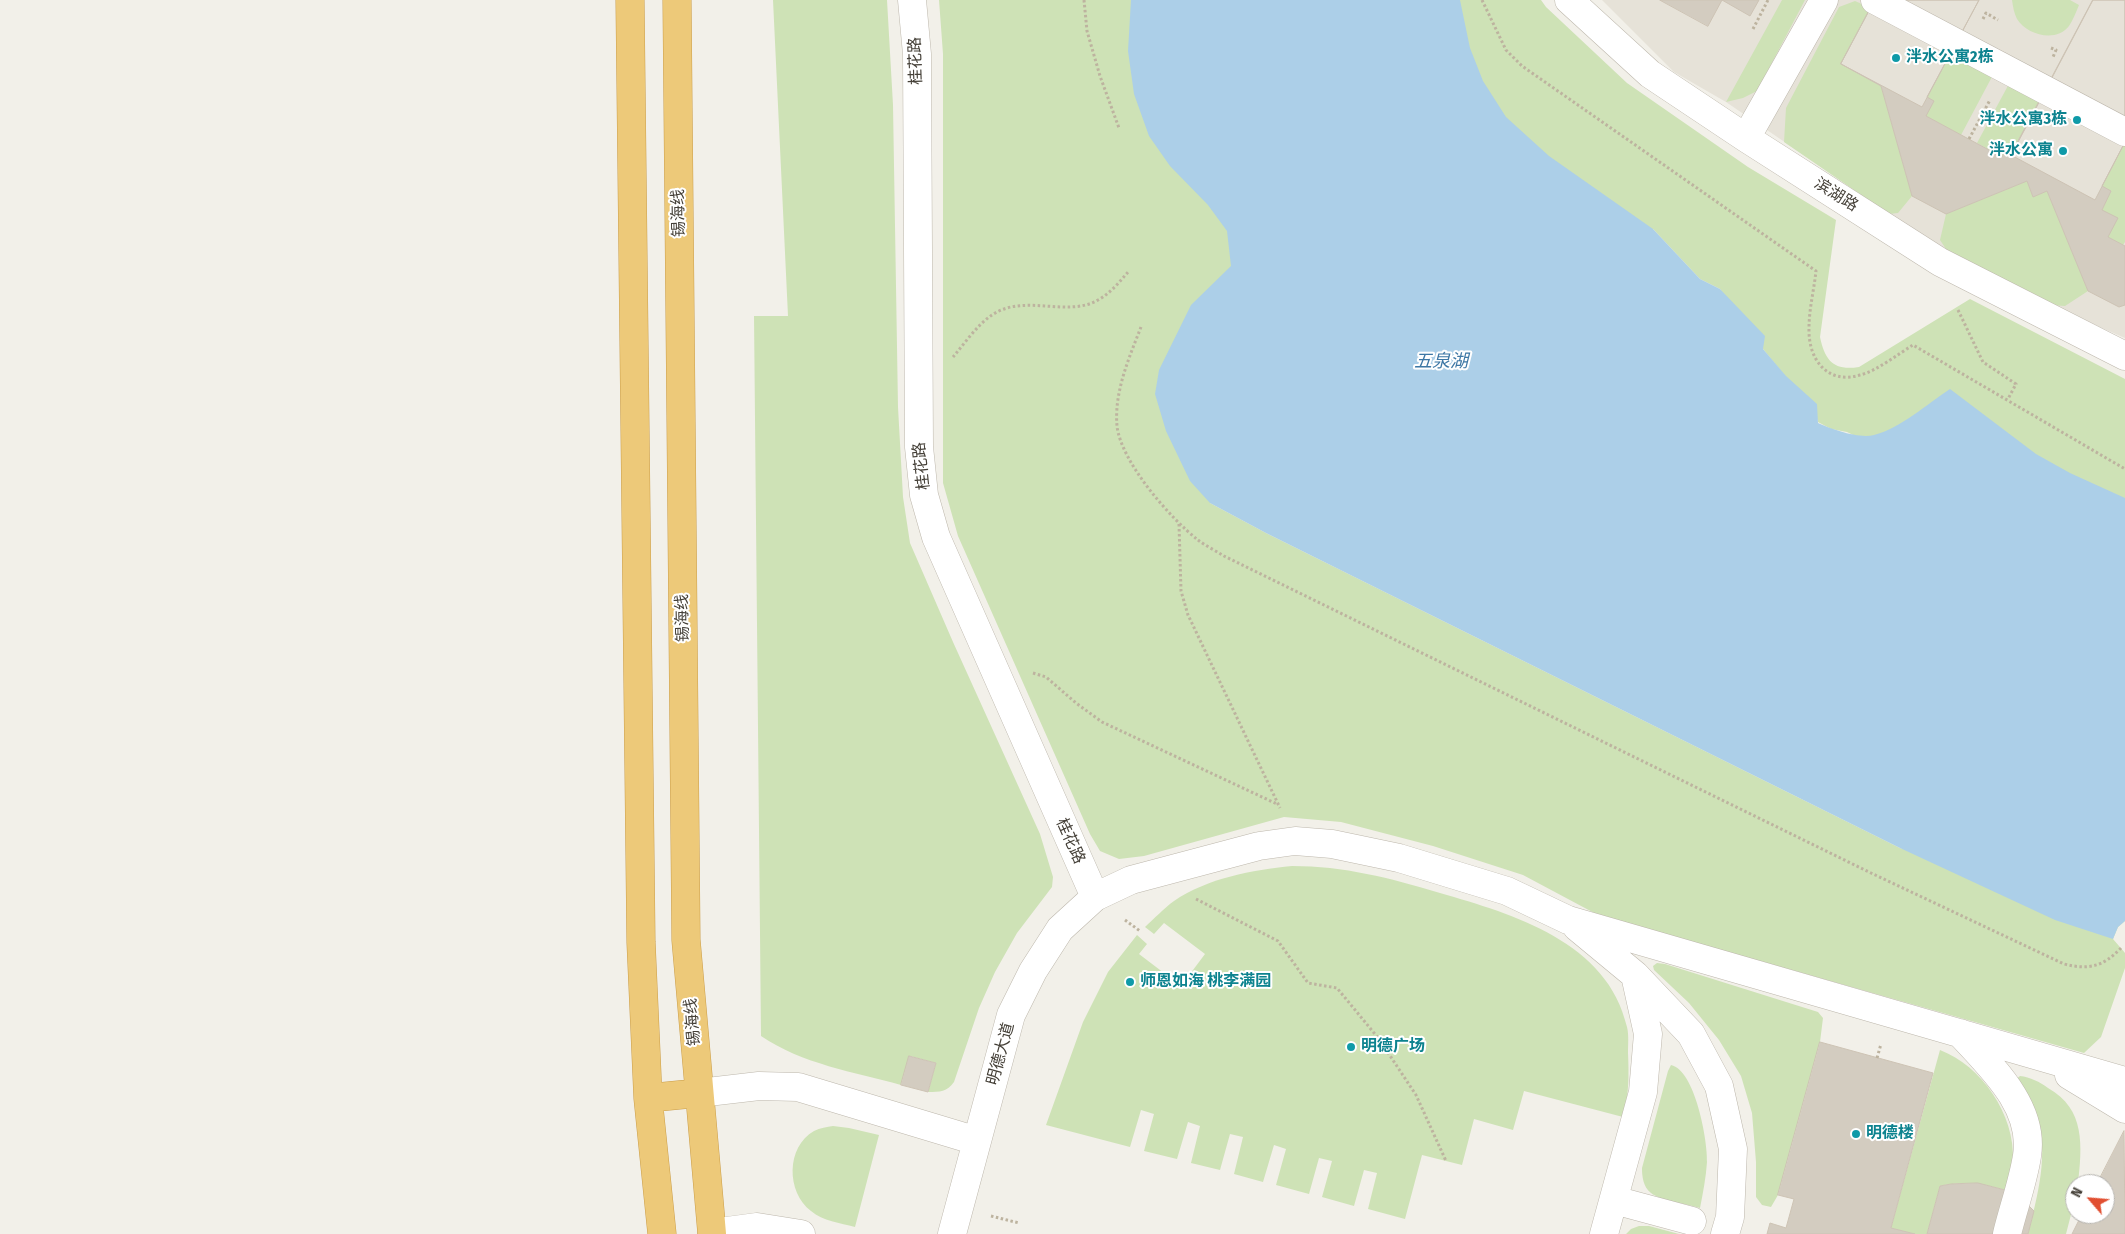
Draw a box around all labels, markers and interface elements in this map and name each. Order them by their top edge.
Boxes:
street label: 桂花路 [906,37,926,85]
place label: 泮水公寓2栋 [1906,48,1993,68]
marker: 泮水公寓2栋 [1890,52,1902,64]
place label: 泮水公寓3栋 [1979,110,2067,130]
marker: 泮水公寓3栋 [2071,114,2083,126]
place label: 泮水公寓 [1989,141,2053,161]
marker: 泮水公寓 [2057,145,2069,157]
street label: 滨湖路 [1811,174,1861,216]
street label: 锡海线 [669,189,689,237]
water label: 五泉湖 [1414,351,1468,373]
street label: 桂花路 [910,441,934,491]
street label: 锡海线 [673,594,693,642]
street label: 桂花路 [1051,815,1089,867]
place label: 师恩如海 桃李满园 [1140,972,1271,992]
marker: 师恩如海 桃李满园 [1124,976,1136,988]
street label: 锡海线 [681,997,705,1047]
street label: 明德大道 [983,1021,1019,1087]
place label: 明德广场 [1361,1037,1425,1057]
marker: 明德广场 [1345,1041,1357,1053]
place label: 明德楼 [1866,1124,1914,1144]
marker: 明德楼 [1850,1128,1862,1140]
north arrow [2065,1174,2115,1224]
text: N [2068,1185,2087,1200]

